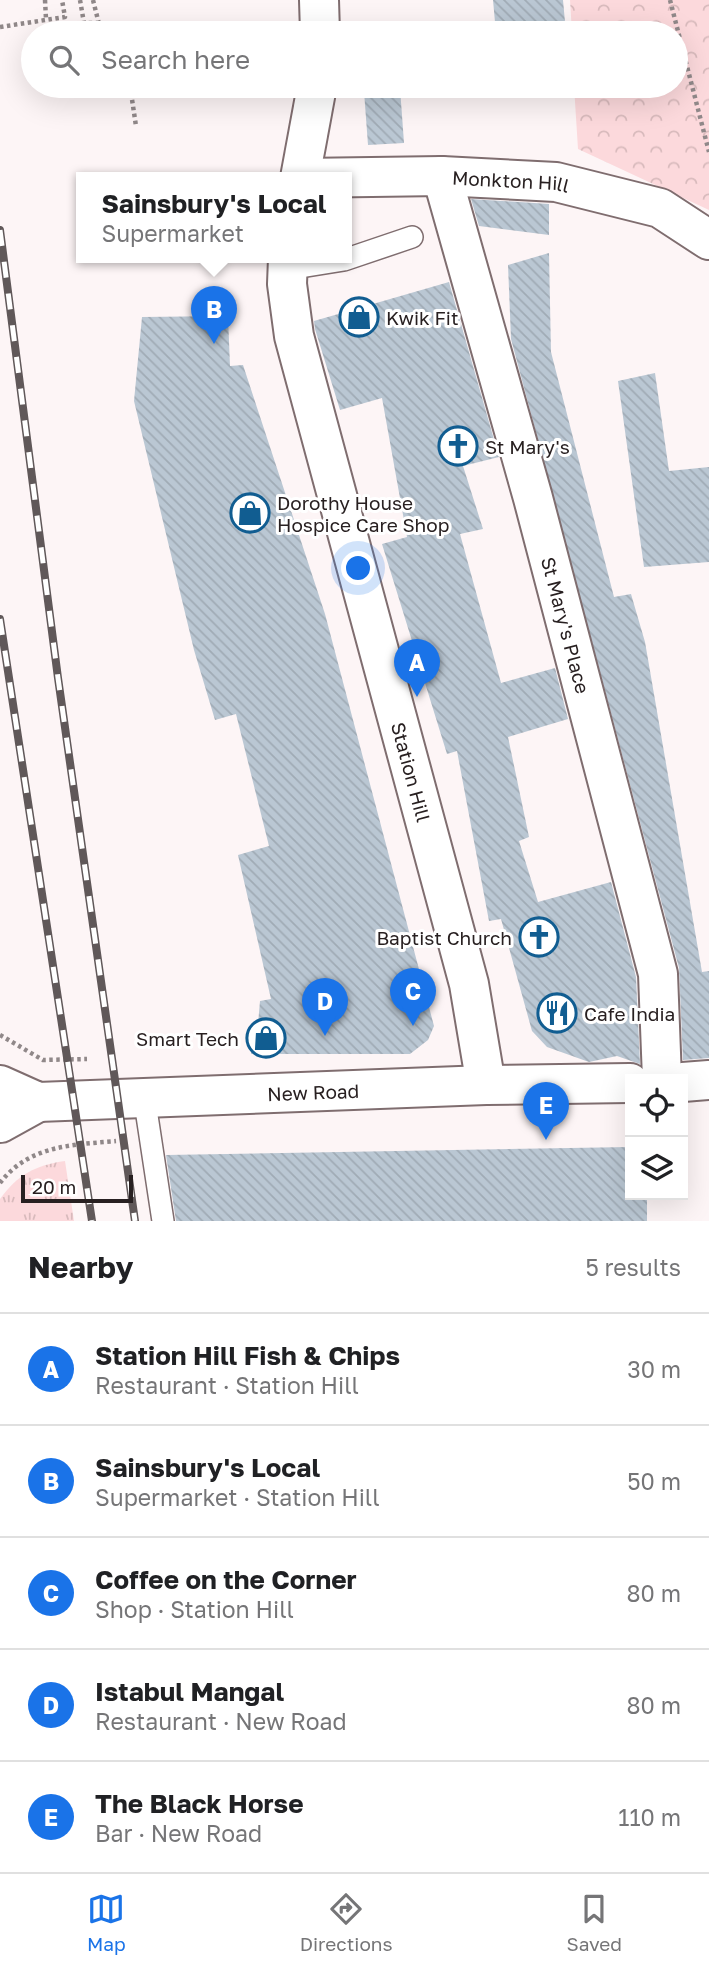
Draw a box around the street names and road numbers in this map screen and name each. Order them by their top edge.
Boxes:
street label: Monkton Hill [451,165,572,196]
street label: St Mary's Place [537,554,595,696]
street label: Station Hill [387,720,436,824]
street label: New Road [267,1078,360,1105]

